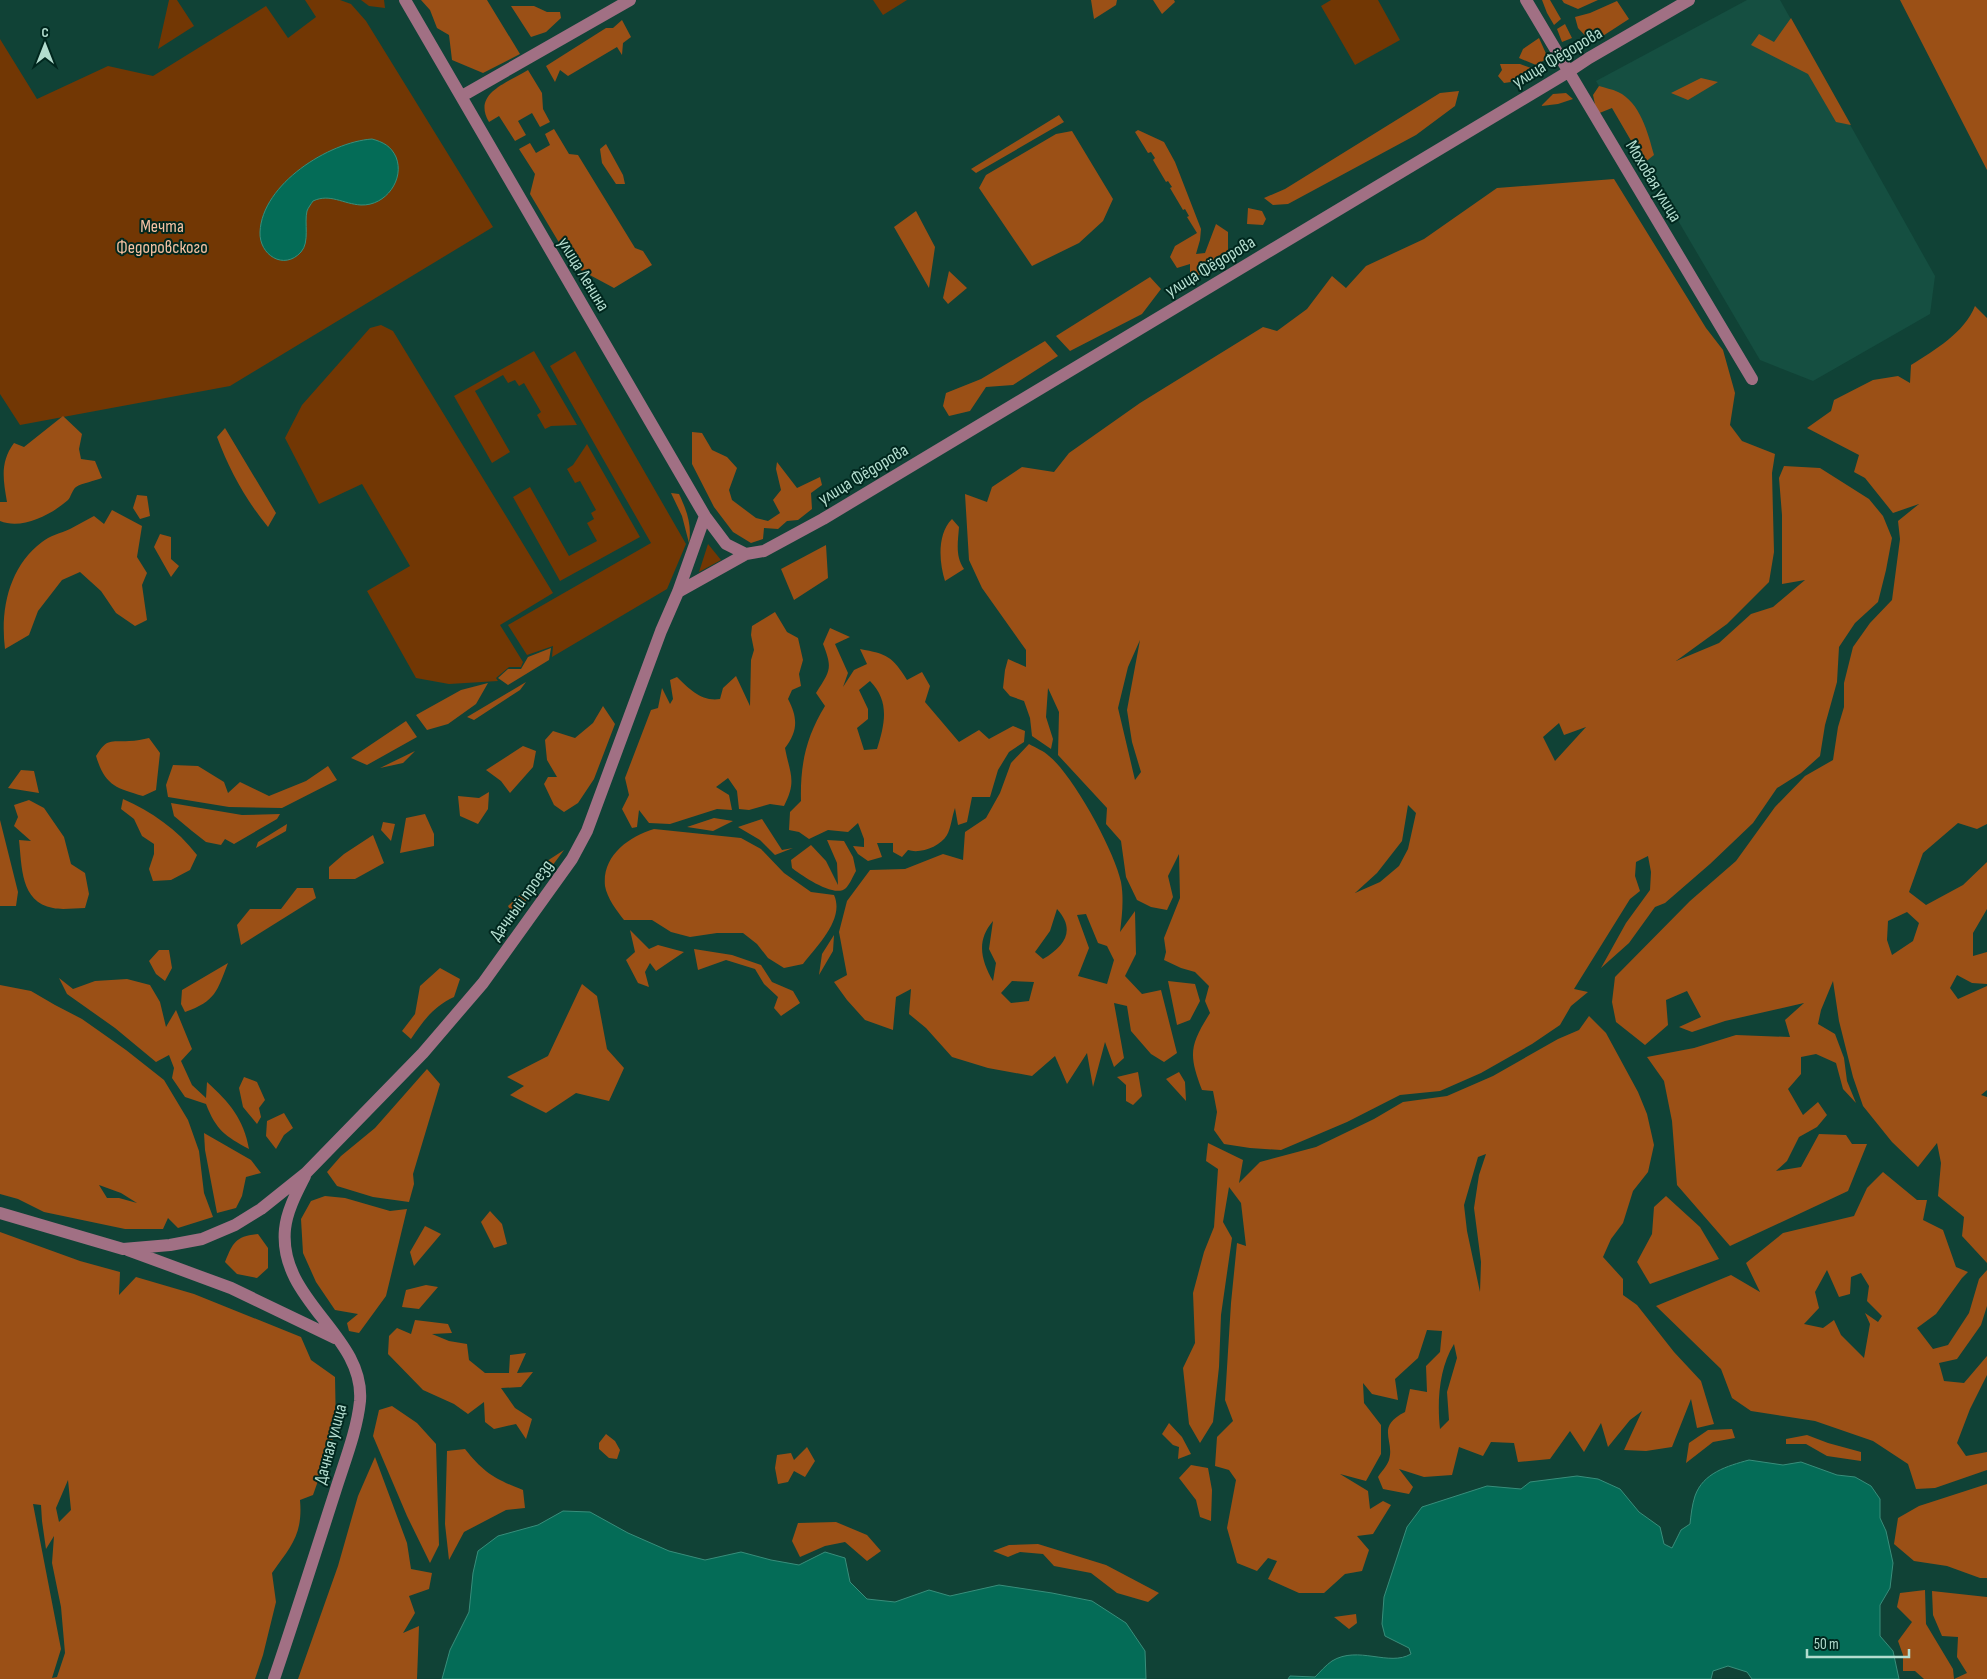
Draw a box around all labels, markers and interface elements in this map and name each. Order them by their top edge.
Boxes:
north arrow [20,20,70,70]
street label: улица Фёдорова [1509,22,1606,92]
text: С [41,24,49,41]
street label: Моховая улица [1621,137,1686,226]
park label: Мечта Федоровского [116,216,208,258]
street label: улица Фёдорова [1162,231,1259,301]
street label: улица Ленина [553,233,614,315]
street label: улица Фёдорова [815,439,912,509]
street label: Дачный проезд [485,856,558,945]
street label: Дачная улица [310,1402,351,1487]
scale bar [1807,1626,1910,1658]
text: 50 m [1814,1635,1839,1654]

